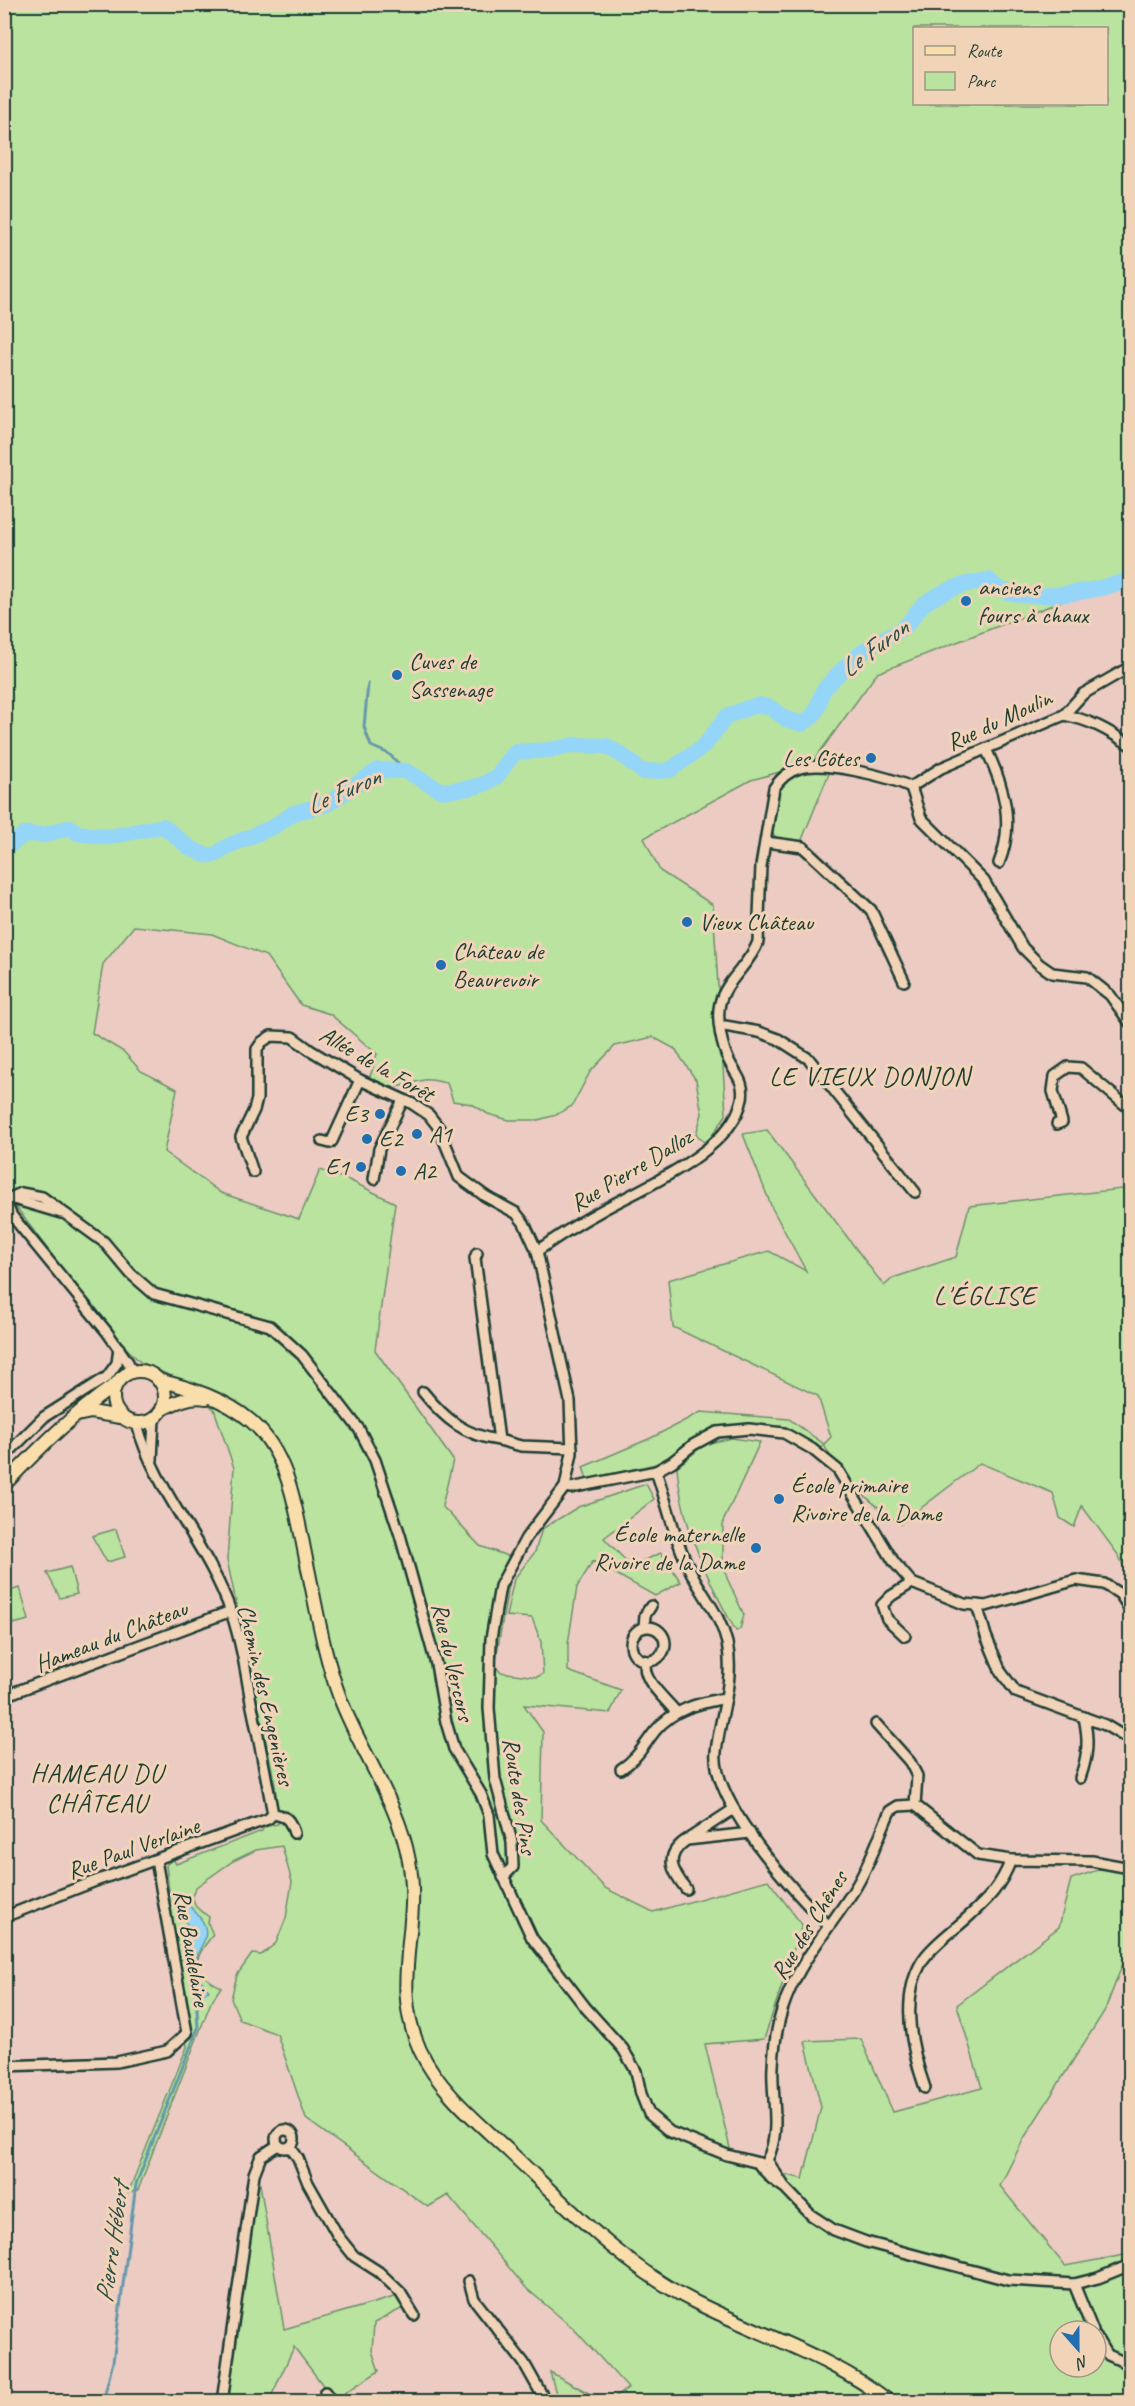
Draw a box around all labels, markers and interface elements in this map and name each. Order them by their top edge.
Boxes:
legend [913,27,1108,105]
text: Route [967,40,1002,62]
text: Parc [967,70,996,92]
place label: anciens fours à chaux [978,572,1090,630]
marker: anciens fours à chaux [959,594,973,608]
water label: Le Furon [833,610,917,685]
place label: Cuves de Sassenage [409,646,494,704]
marker: Cuves de Sassenage [390,668,404,682]
street label: Rue du Moulin [942,682,1058,757]
place label: Les Côtes [783,743,861,773]
marker: Les Côtes [864,751,878,765]
water label: Le Furon [301,759,387,822]
place label: Vieux Château [699,907,815,937]
marker: Vieux Château [680,915,694,929]
place label: Château de Beaurevoir [453,936,545,994]
marker: Château de Beaurevoir [434,958,448,972]
street label: Allée de la Forêt [314,1019,442,1110]
district label: LE VIEUX DONJON [769,1060,974,1093]
place label: E3 [345,1099,370,1129]
marker: E3 [373,1107,387,1121]
place label: A1 [429,1119,453,1149]
street label: Rue Pierre Dalloz [565,1121,700,1218]
place label: E2 [379,1124,405,1154]
marker: A1 [410,1127,424,1141]
marker: E2 [360,1132,374,1146]
place label: E1 [326,1152,350,1182]
place label: A2 [413,1156,438,1186]
marker: E1 [354,1160,368,1174]
marker: A2 [394,1164,408,1178]
district label: L'ÉGLISE [934,1278,1039,1312]
place label: École primaire Rivoire de la Dame [791,1470,944,1528]
marker: École primaire Rivoire de la Dame [772,1492,786,1506]
place label: École maternelle Rivoire de la Dame [594,1519,746,1577]
marker: École maternelle Rivoire de la Dame [749,1541,763,1555]
street label: Hameau du Château [31,1592,193,1679]
street label: Rue du Vercors [425,1600,482,1726]
street label: Chemin des Engenières [231,1602,302,1790]
street label: Route des Pins [496,1736,544,1858]
district label: HAMEAU DU CHÂTEAU [31,1757,166,1820]
street label: Rue Paul Verlaine [63,1809,205,1886]
street label: Rue des Chênes [764,1863,855,1985]
street label: Rue Baudelaire [167,1887,217,2011]
water label: Pierre Hébert [87,2175,138,2305]
north arrow [1048,2319,1108,2379]
text: N [1072,2351,1091,2374]

